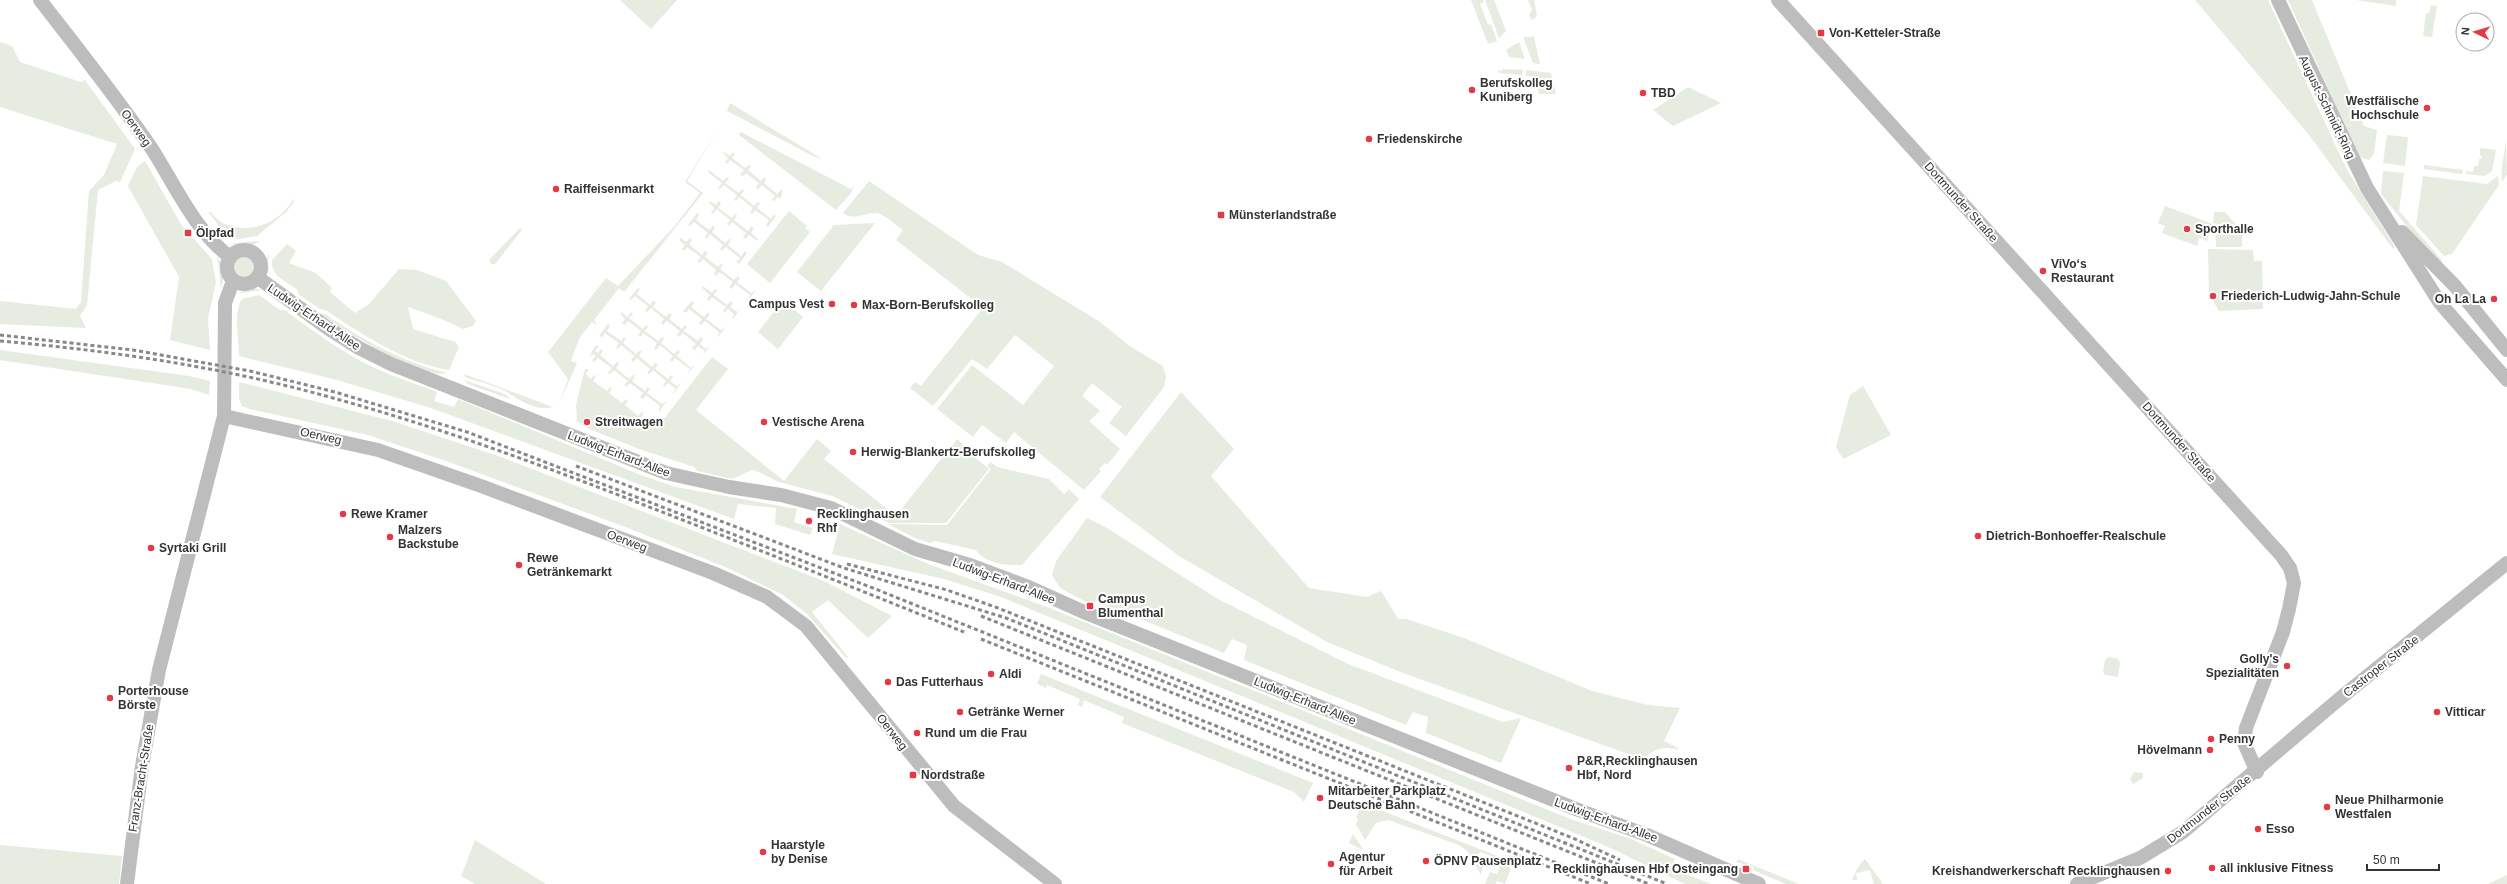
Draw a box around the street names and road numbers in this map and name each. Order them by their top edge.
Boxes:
street label: August-Schmidt-Ring [2296,53,2358,161]
street label: Oerweg [118,107,154,149]
street label: Dortmunder Straße [1921,159,2001,245]
street label: Ludwig-Erhard-Allee [265,281,363,353]
street label: Dortmunder Straße [2139,399,2219,485]
street label: Oerweg [299,424,343,448]
street label: Ludwig-Erhard-Allee [566,428,673,480]
street label: Oerweg [605,527,649,555]
street label: Ludwig-Erhard-Allee [951,555,1058,607]
street label: Castroper Straße [2340,632,2422,700]
street label: Ludwig-Erhard-Allee [1252,674,1358,728]
street label: Oerweg [874,711,910,753]
street label: Franz-Bracht-Straße [126,723,157,833]
street label: Dortmunder Straße [2164,772,2254,846]
street label: Ludwig-Erhard-Allee [1553,795,1660,845]

